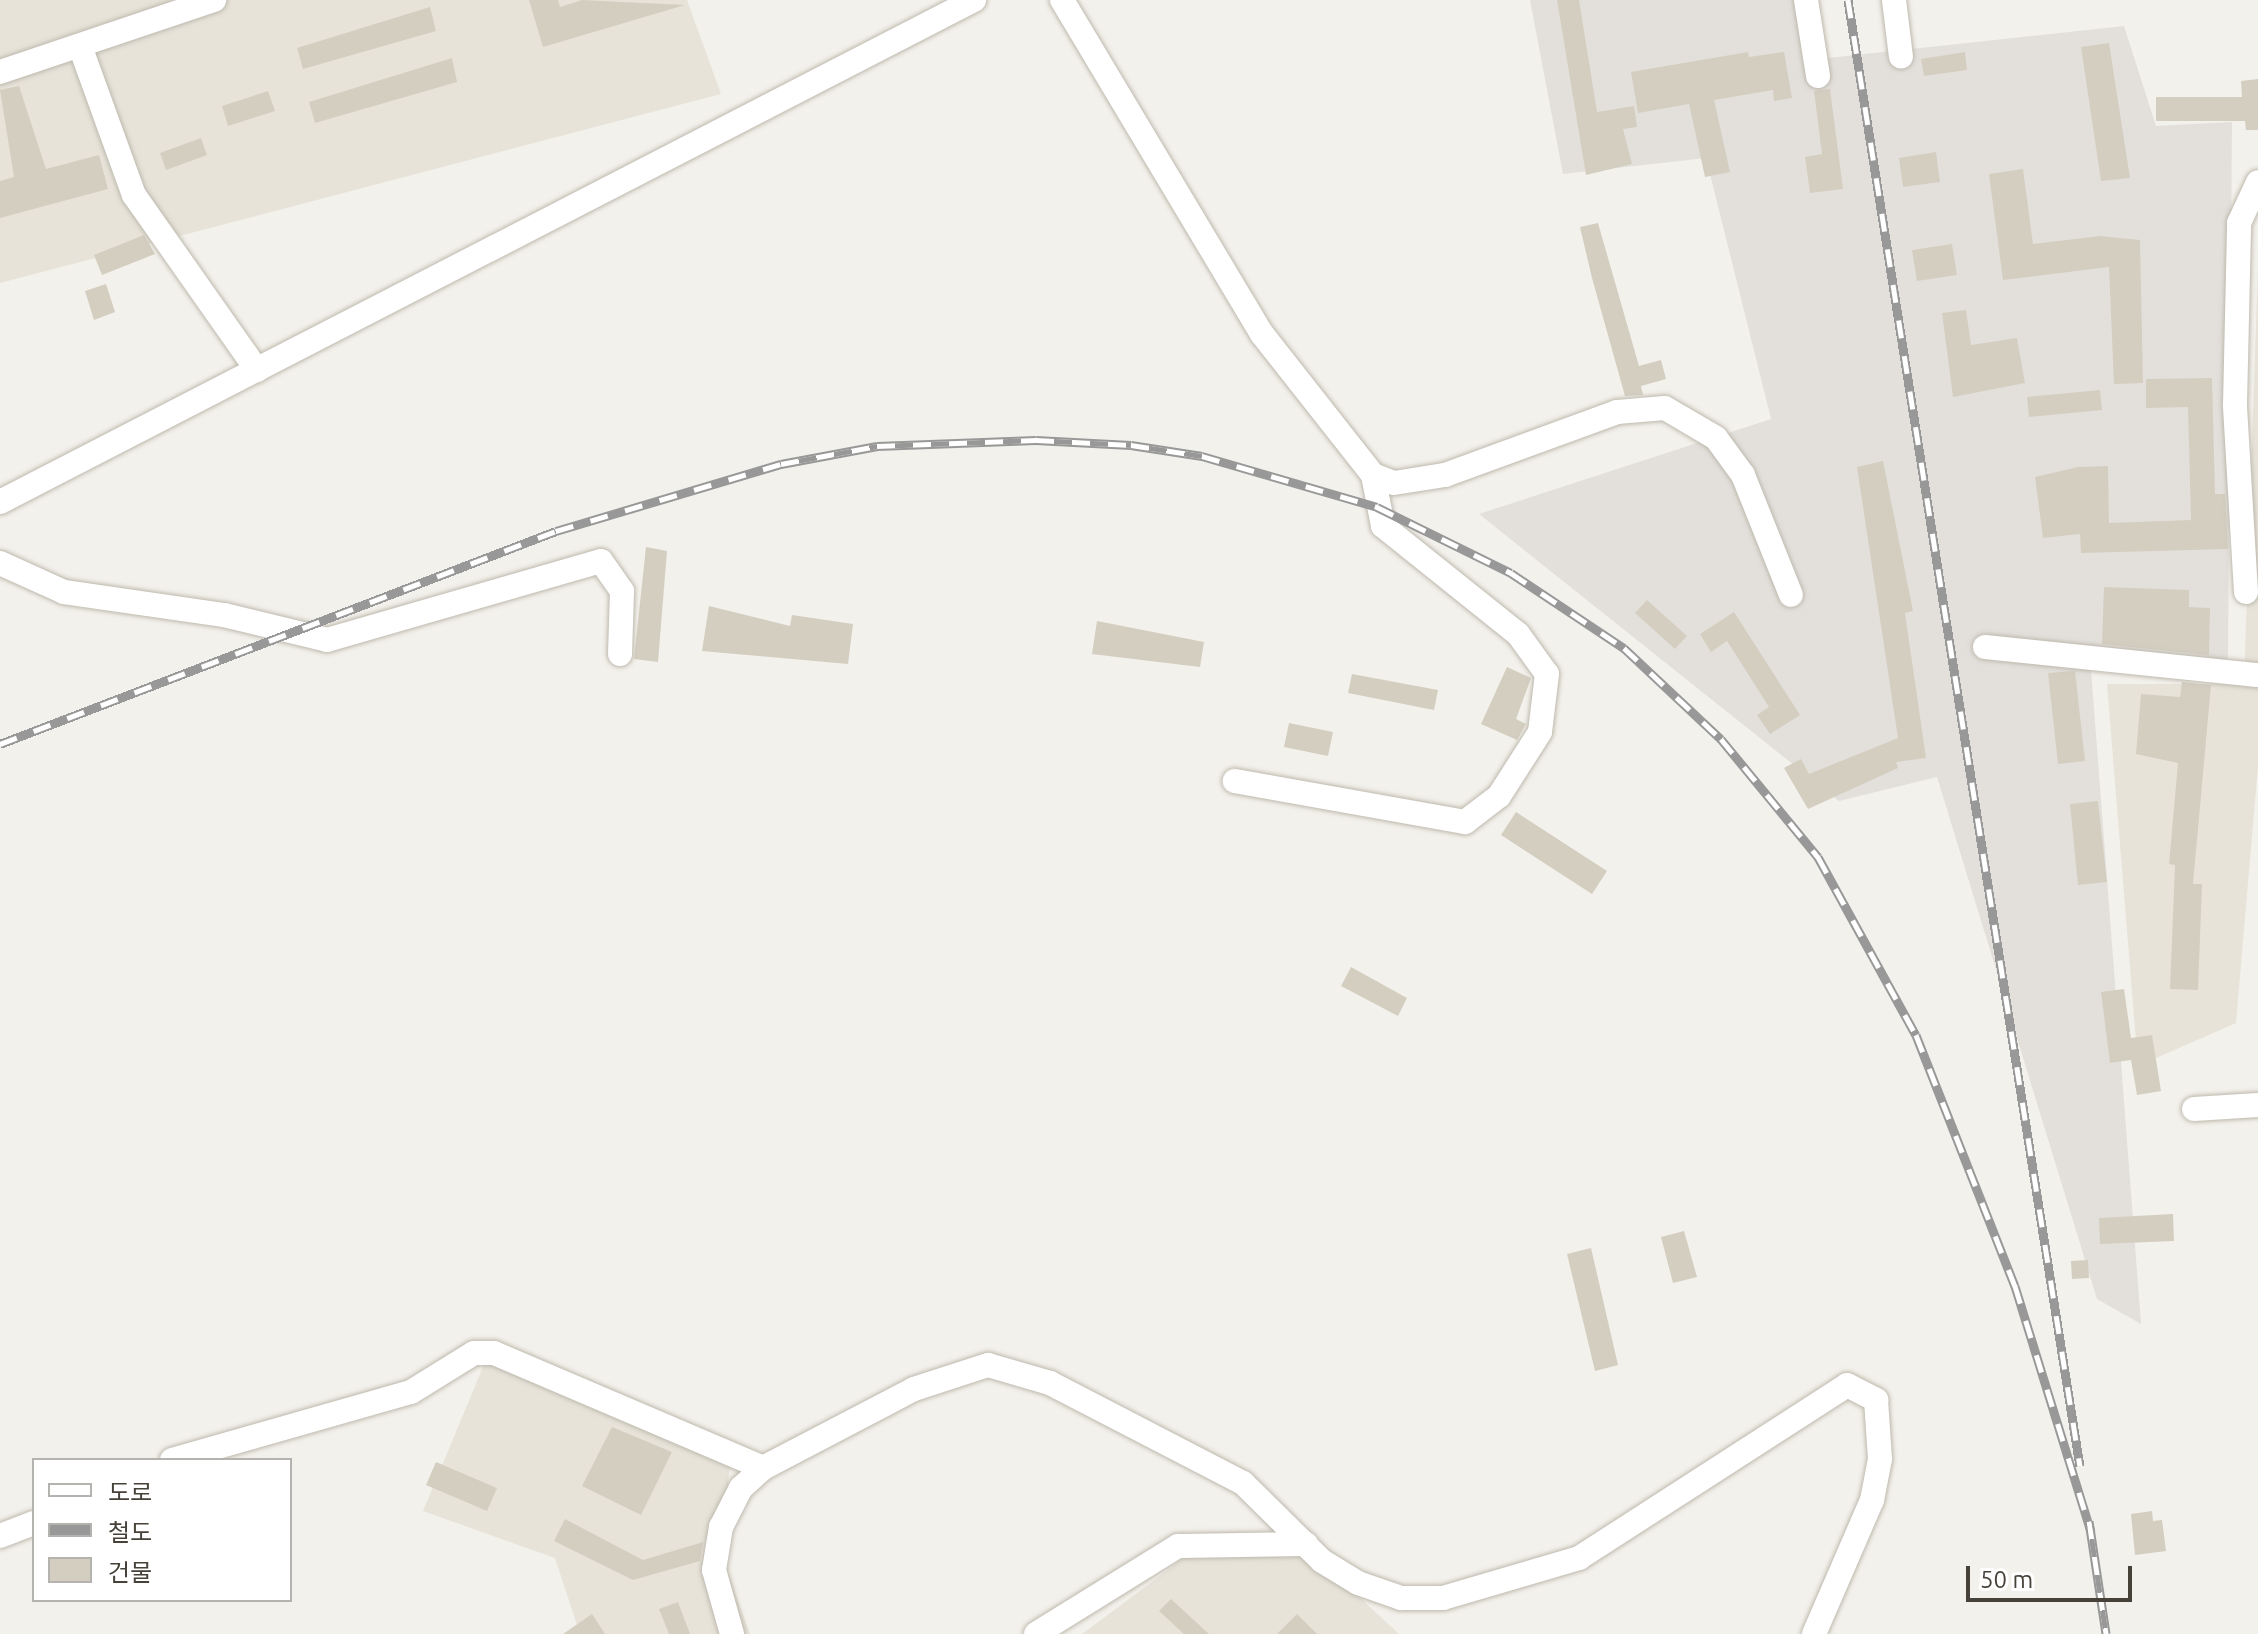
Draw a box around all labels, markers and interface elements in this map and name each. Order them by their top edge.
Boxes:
legend [32,1458,292,1602]
text: 도로 [108,1479,152,1506]
text: 철도 [108,1519,152,1546]
scale bar [1970,1550,2136,1600]
text: 건물 [108,1559,152,1586]
text: 50 m [1980,1566,2033,1593]

